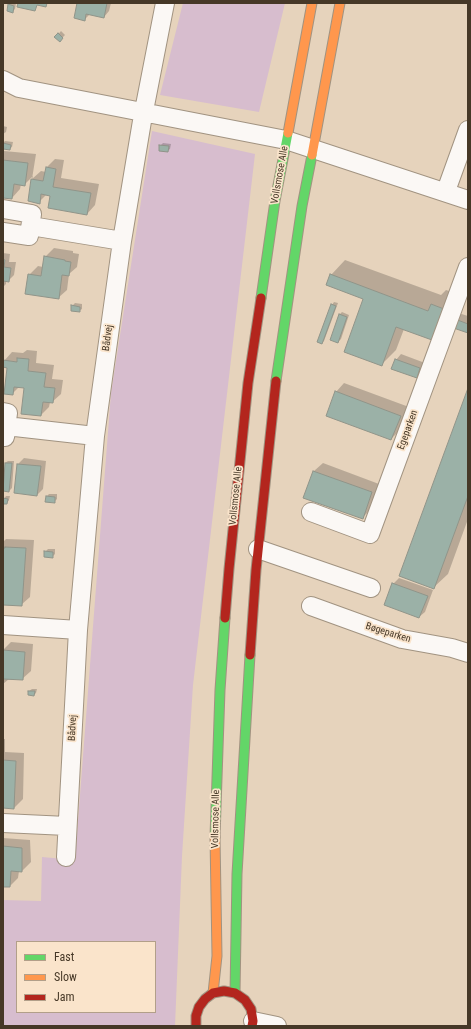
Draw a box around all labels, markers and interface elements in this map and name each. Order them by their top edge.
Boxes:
street label: Vollsmose Alle [269,145,291,205]
street label: Bådvej [100,324,116,352]
street label: Egeparken [395,409,421,451]
street label: Vollsmose Alle [227,466,245,526]
street label: Bøgeparken [364,620,412,646]
street label: Bådvej [66,715,80,741]
street label: Vollsmose Alle [209,790,223,848]
legend [16,941,156,1013]
text: Fast [54,950,74,964]
text: Slow [54,970,77,984]
text: Jam [54,990,75,1004]

